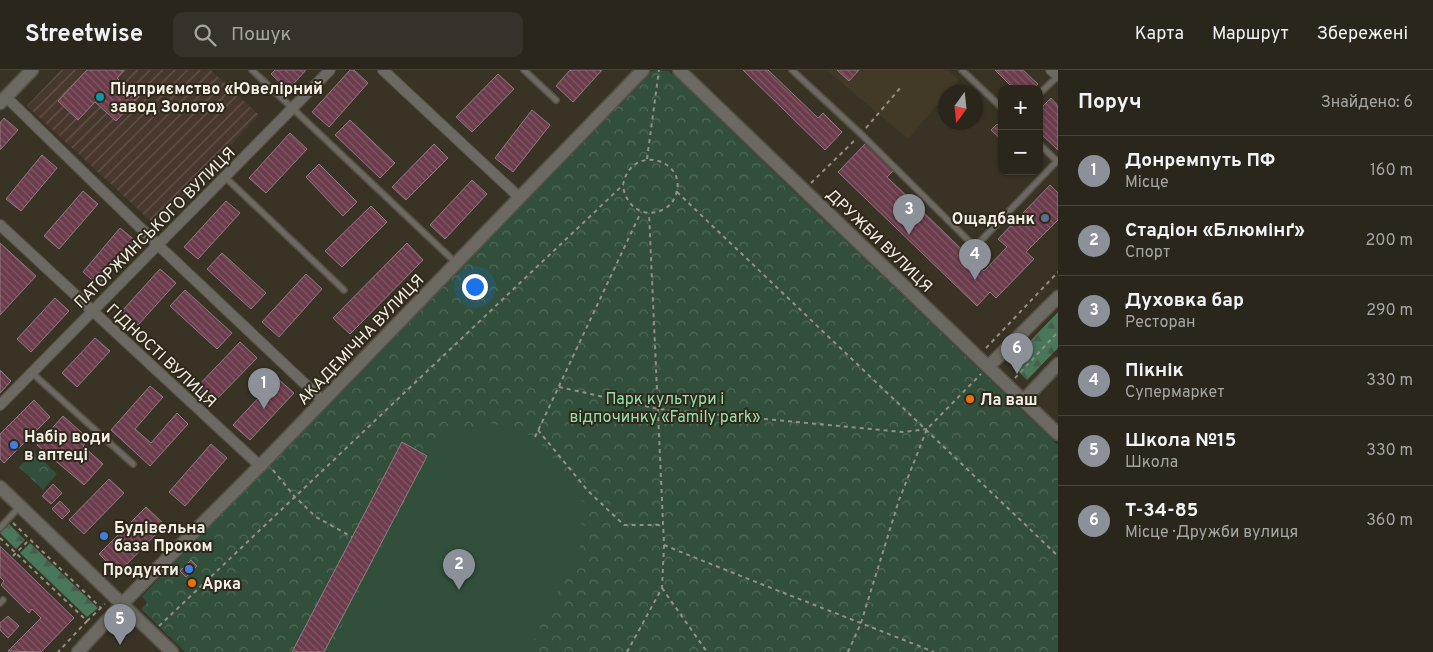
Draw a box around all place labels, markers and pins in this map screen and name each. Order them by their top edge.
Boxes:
place label: Підприємство «Ювелірний завод Золото» [110,80,323,118]
marker: Підприємство «Ювелірний завод Золото» [94,91,106,103]
pin: 3 [893,194,925,235]
place label: Ощадбанк [952,210,1035,230]
marker: Ощадбанк [1039,212,1051,224]
pin: 4 [959,239,991,280]
pin: 6 [1001,333,1033,374]
pin: 1 [248,368,280,409]
place label: Ла ваш [980,391,1037,411]
marker: Ла ваш [964,393,976,405]
place label: Набір води в аптеці [24,428,111,466]
marker: Набір води в аптеці [8,439,20,451]
place label: Будівельна база Проком [114,519,213,557]
marker: Будівельна база Проком [98,530,110,542]
pin: 2 [443,549,475,590]
place label: Продукти [103,561,179,581]
marker: Продукти [183,563,195,575]
place label: Арка [202,575,241,595]
marker: Арка [186,577,198,589]
pin: 5 [104,604,136,645]

